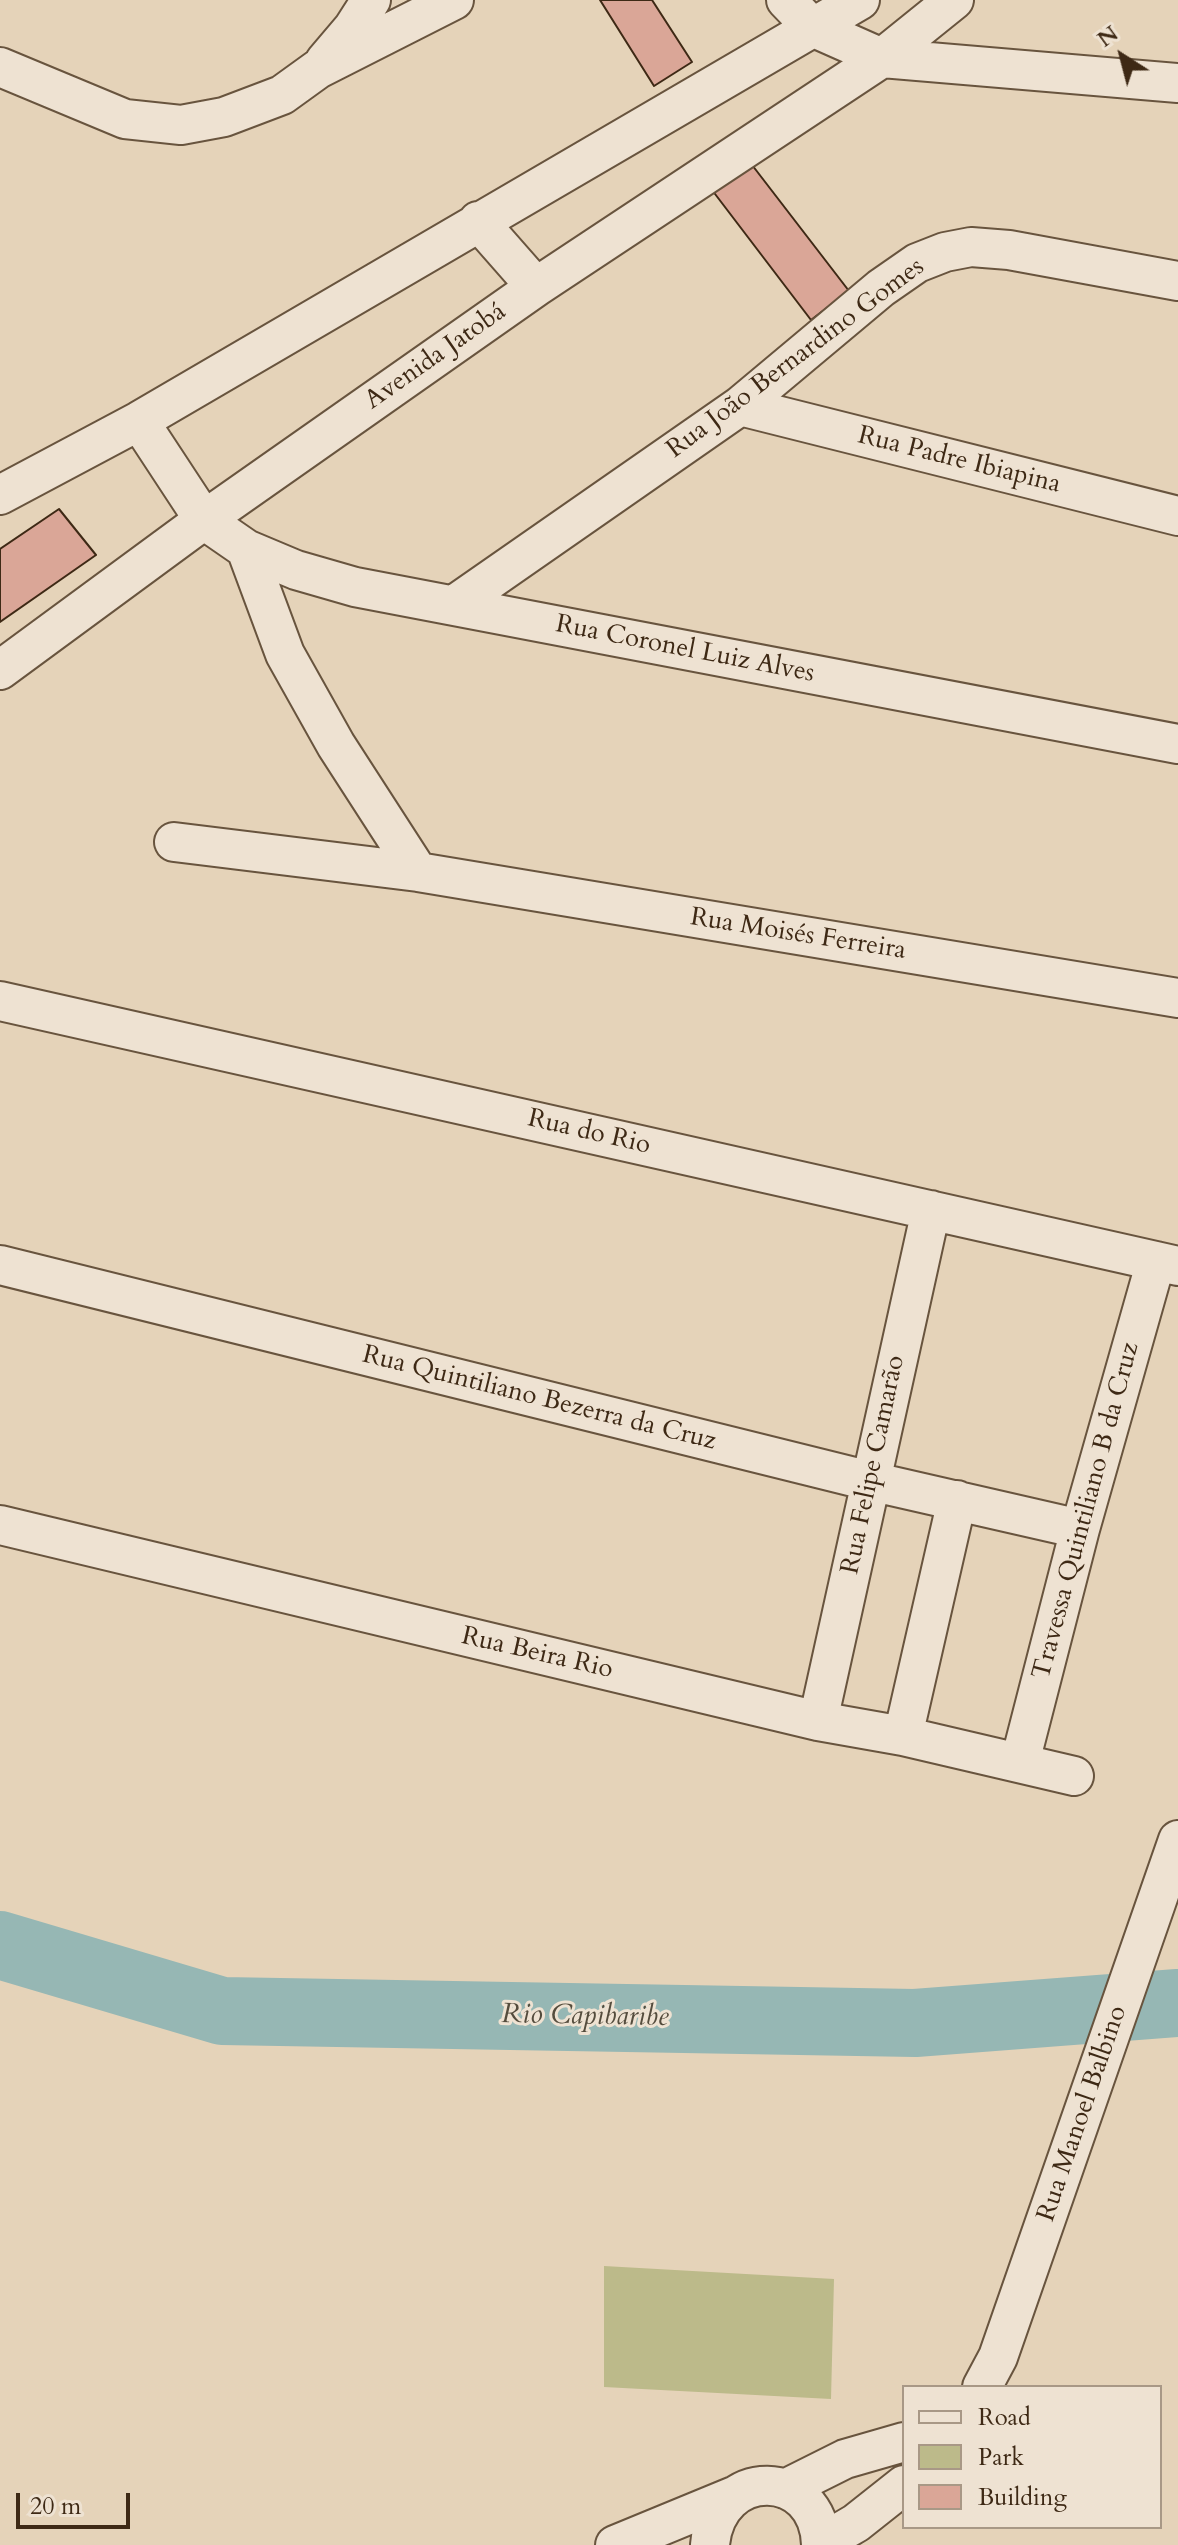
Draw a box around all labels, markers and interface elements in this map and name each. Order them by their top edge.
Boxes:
north arrow [1082,16,1162,96]
text: N [1091,19,1124,54]
street label: Rua João Bernardino Gomes [661,252,931,466]
street label: Avenida Jatobá [359,297,513,417]
street label: Rua Padre Ibiapina [854,421,1064,501]
street label: Rua Coronel Luiz Alves [553,610,817,690]
street label: Rua Moisés Ferreira [688,903,908,967]
street label: Rua do Rio [525,1104,653,1162]
street label: Travessa Quintiliano B da Cruz [1027,1339,1147,1683]
street label: Rua Quintiliano Bezerra da Cruz [359,1340,719,1458]
street label: Rua Felipe Camarão [836,1353,912,1577]
street label: Rua Beira Rio [458,1621,616,1687]
water label: Rio Capibaribe [501,1999,669,2035]
street label: Rua Manoel Balbino [1031,2002,1135,2226]
legend [902,2385,1162,2529]
text: Road [978,2401,1031,2434]
text: Park [978,2441,1024,2474]
scale bar [20,2477,134,2527]
text: Building [978,2481,1067,2514]
text: 20 m [30,2490,81,2523]

